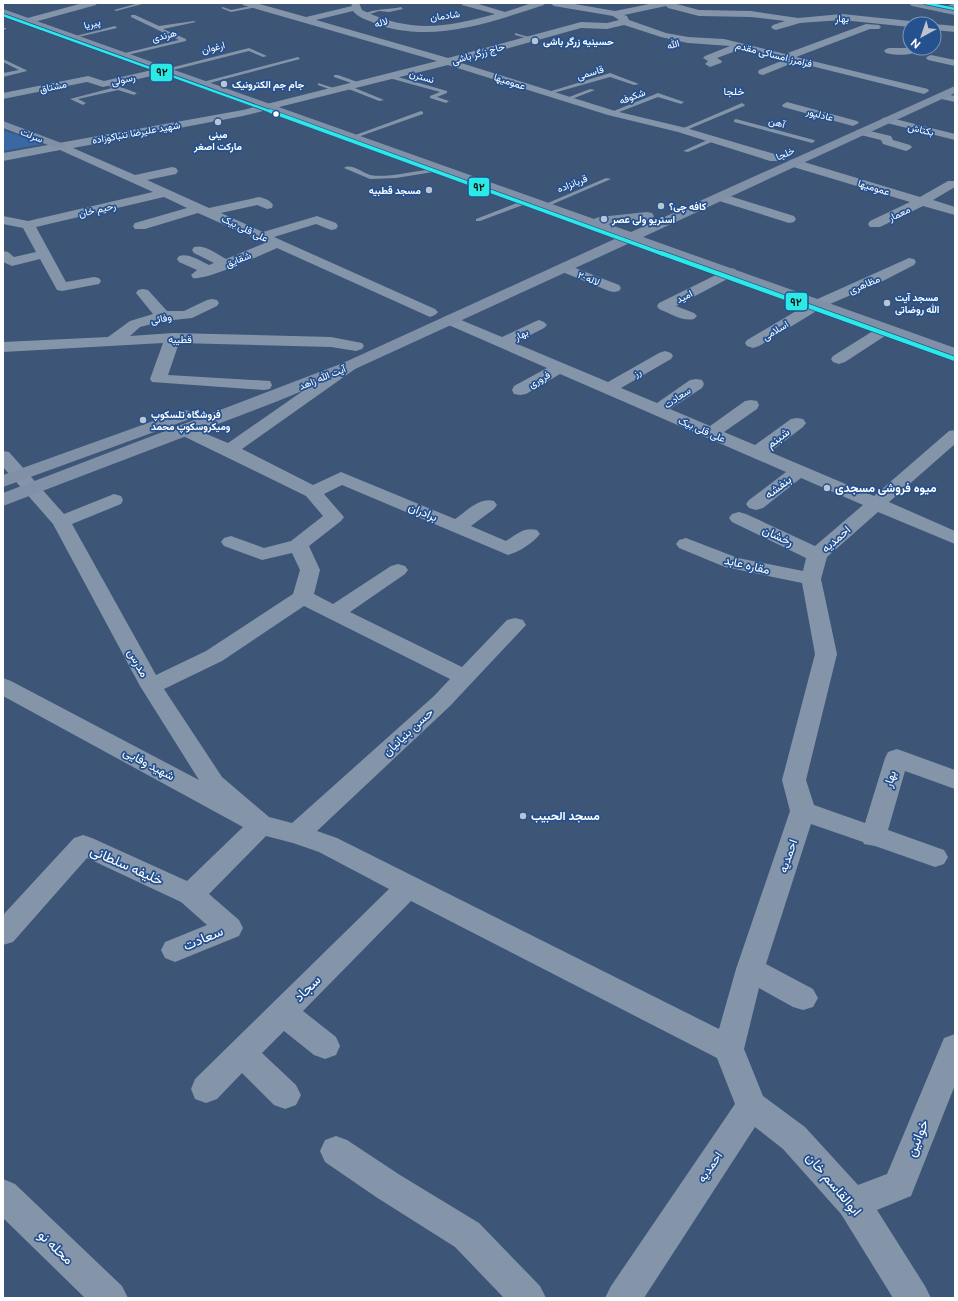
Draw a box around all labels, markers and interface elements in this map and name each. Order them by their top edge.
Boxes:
street label: شادمان [429,7,461,23]
street label: بهار [834,12,849,25]
street label: لاله [373,14,389,30]
street label: پیریا [82,15,102,33]
north arrow [902,16,942,56]
street label: هرندی [150,26,178,45]
place label: حسینیه زرگر باشی [543,35,614,48]
marker: حسینیه زرگر باشی [530,36,540,46]
street label: الله [665,36,681,52]
text: N [908,36,923,51]
street label: ارغوان [200,38,226,57]
street label: فرامرز امساکی مقدم [734,39,814,70]
street label: حاج زرگر باشی [450,40,507,67]
street label: قاسمی [575,62,606,83]
line badge: ۹۲ [150,63,173,82]
text: ۹۲ [156,66,168,78]
street label: نسترن [408,67,436,86]
street label: عمومیها [492,70,527,93]
street label: رسولی [110,71,136,88]
street label: مشتاق [38,77,68,95]
place label: جام جم الکترونیک [232,78,304,91]
marker: جام جم الکترونیک [219,79,229,89]
street label: شکوفه [617,85,647,107]
district label: خلجا [723,85,745,98]
street label: عادلپور [804,104,835,125]
unlabelled marker [271,109,281,119]
street label: آهن [767,114,787,131]
marker: مینی مارکت اصغر [213,117,223,127]
street label: شهید علیرضا تنباکوزاده [91,118,181,147]
street label: بکتاش [907,120,935,139]
street label: سرلت [19,125,45,146]
place label: مینی مارکت اصغر [193,128,242,153]
street label: خلجا [774,143,797,163]
street label: قربانزاده [555,171,590,195]
line badge: ۹۲ [468,177,490,197]
street label: عمومیها [856,177,891,198]
text: ۹۲ [473,181,485,193]
place label: مسجد قطبیه [369,184,422,197]
marker: مسجد قطبیه [424,185,434,195]
street label: رحیم خان [77,199,117,220]
place label: کافه چی؟ [669,200,707,214]
marker: کافه چی؟ [656,201,666,211]
street label: معمار [885,203,912,225]
street label: علی قلی بیک [219,212,270,245]
place label: استریو ولی عصر [611,213,675,226]
marker: استریو ولی عصر [599,214,609,224]
street label: شقایق [224,248,253,270]
street label: ۲-لاله [576,268,602,288]
street label: مظاهری [847,272,882,297]
street label: امید [674,287,695,306]
place label: مسجد آیت الله روضاتی [895,291,939,316]
line badge: ۹۲ [785,292,808,311]
text: ۹۲ [790,296,802,308]
marker: مسجد آیت الله روضاتی [882,298,892,308]
street label: وفائی [150,310,173,327]
street label: اسلامی [760,318,791,343]
street label: بهار [511,326,530,344]
street label: قطیبه [168,333,192,346]
street label: آیت الله زاهد [297,362,348,393]
street label: رز [630,365,643,380]
street label: فروری [526,368,553,391]
street label: سعادت [661,384,693,410]
place label: فروشگاه تلسکوپ ومیکروسکوپ محمد [151,408,231,434]
street label: علی قلی بیک [676,414,727,445]
marker: فروشگاه تلسکوپ ومیکروسکوپ محمد [138,415,148,425]
street label: شبنم [764,425,793,452]
street label: بنفشه [762,472,794,502]
place label: میوه فروشی مسجدی [835,481,937,496]
marker: میوه فروشی مسجدی [822,483,832,493]
street label: برادران [406,500,440,525]
street label: رخشان [760,523,796,550]
street label: احمدیه [819,523,853,555]
street label: مقاره عابد [723,553,771,578]
street label: مدرس [124,646,151,680]
street label: حسن بنیانیان [380,705,437,760]
street label: شهید وفایی [120,745,177,784]
street label: بهار [881,769,900,790]
place label: مسجد الحبیب [531,809,600,823]
marker: مسجد الحبیب [518,811,528,821]
street label: احمدیه [776,838,800,874]
street label: خلیفه سلطانی [88,842,166,889]
street label: سعادت [181,922,225,954]
street label: سجاد [290,971,324,1005]
street label: خوانین [902,1117,933,1159]
street label: احمدیه [695,1149,725,1185]
street label: ابوالقاسم خان [802,1149,865,1219]
street label: محله نو [35,1227,77,1268]

